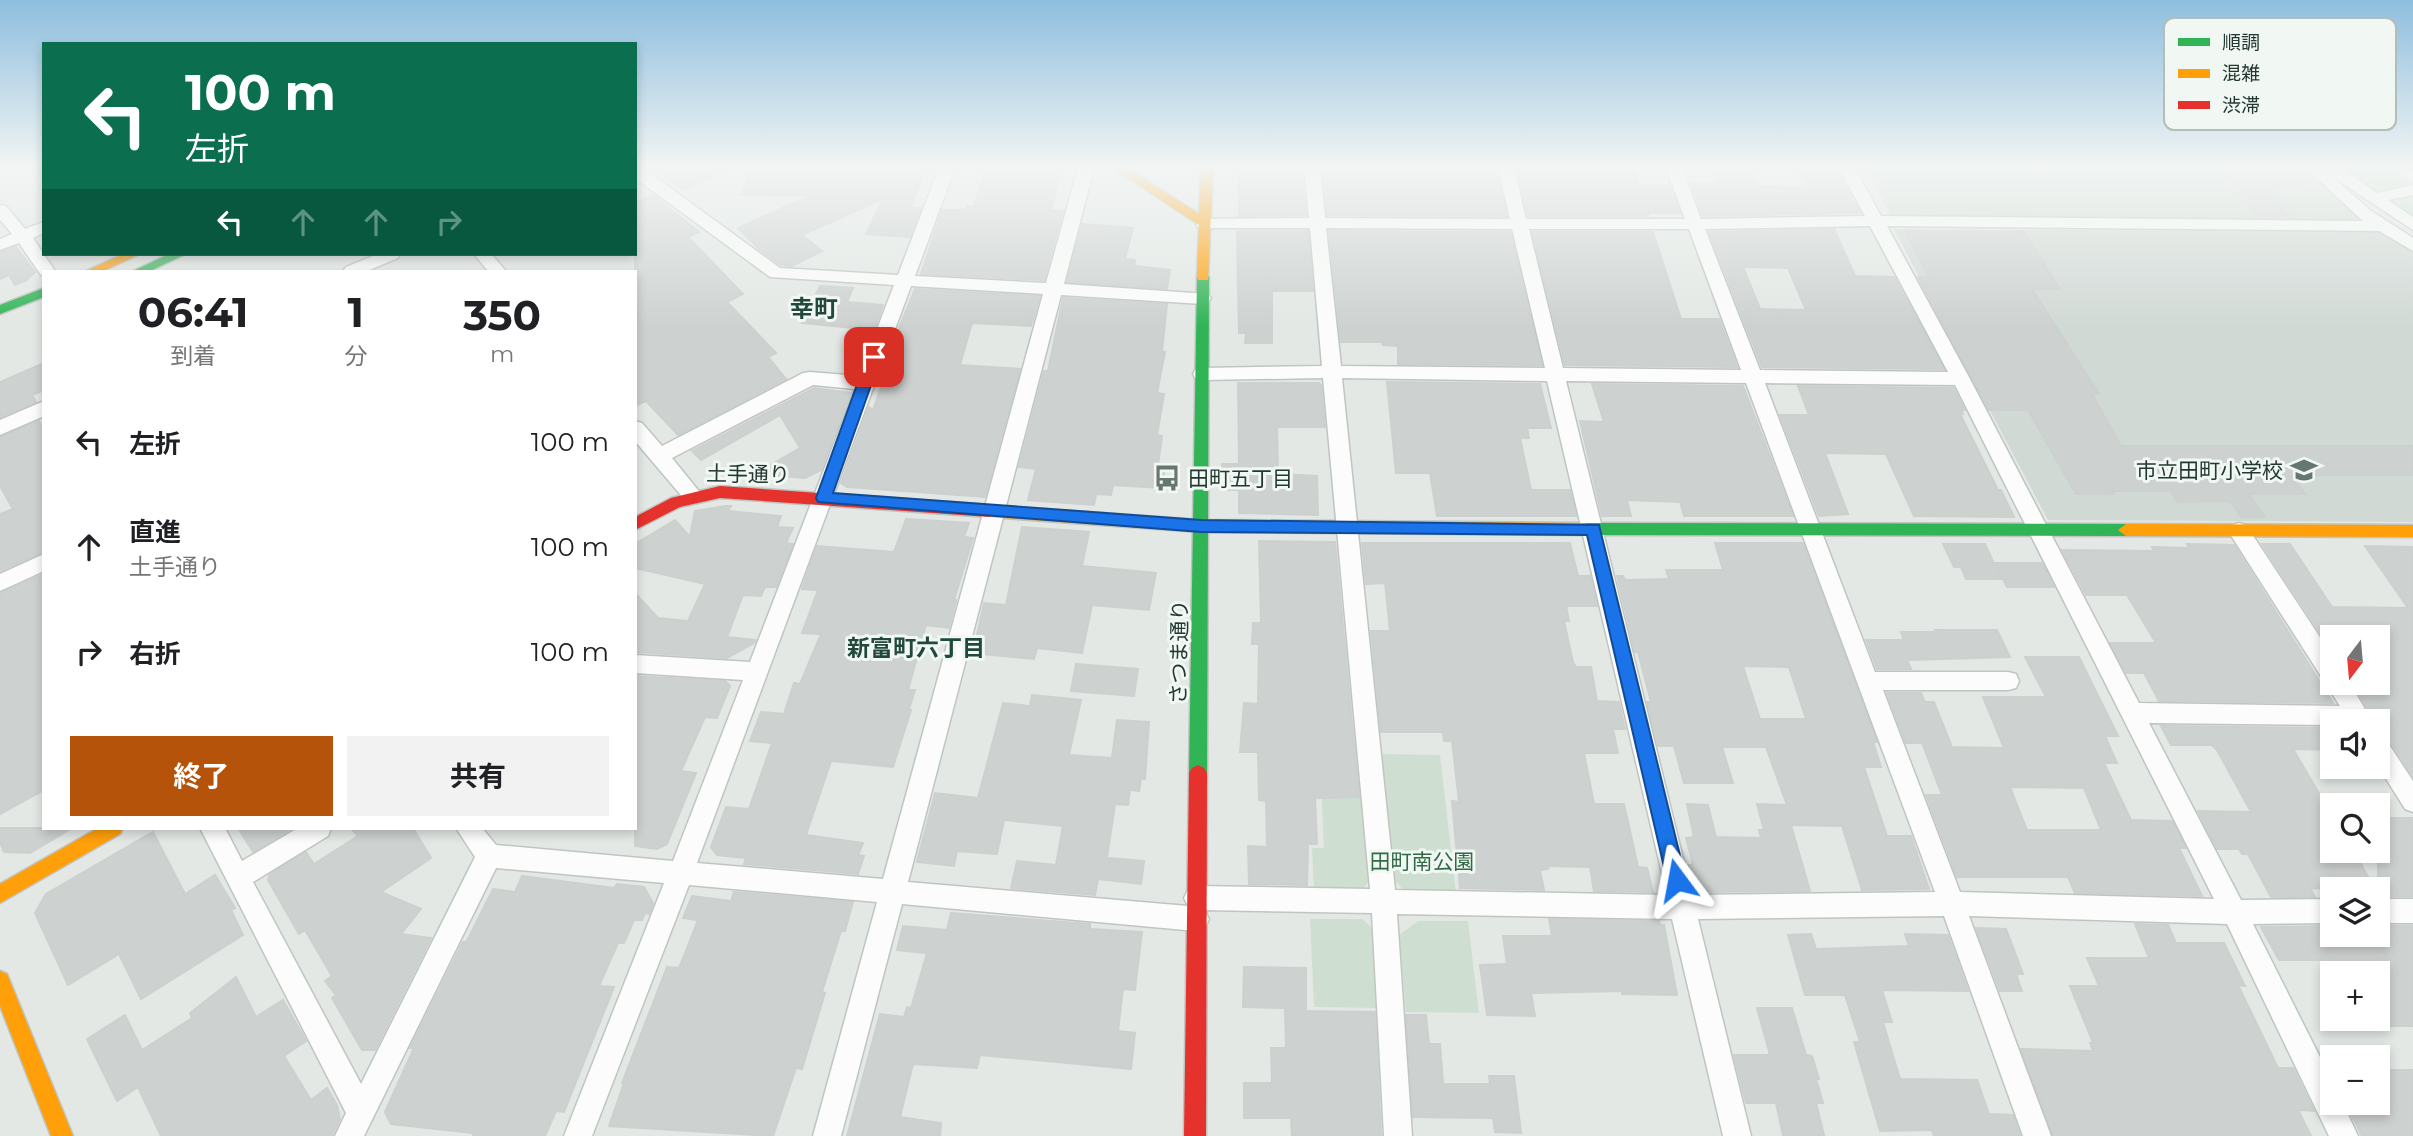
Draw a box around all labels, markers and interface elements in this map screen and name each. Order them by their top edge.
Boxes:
legend [2164,18,2396,130]
text: 順調 [2222,31,2260,54]
text: 混雑 [2222,62,2260,85]
text: 100 m [185,63,336,122]
icon: left [70,70,161,161]
text: 渋滞 [2222,94,2260,117]
text: 左折 [185,129,249,168]
icon: left [211,203,249,241]
icon: ahead [284,203,322,241]
icon: ahead [357,203,395,241]
icon: right [430,203,468,241]
text: 06:41 [138,286,248,338]
text: 1 [348,286,364,338]
text: 350 [463,289,541,341]
district label: 幸町 [790,294,838,323]
pin [844,327,904,387]
icon: arrive [855,338,893,376]
text: m [490,340,514,368]
text: 到着 [170,342,216,370]
text: 分 [344,342,367,370]
icon: left [70,423,108,461]
text: 100 m [531,426,609,458]
text: 左折 [129,428,181,460]
school or university icon: 市立田町小学校 [2289,455,2319,485]
place label: 市立田町小学校 [2136,458,2283,483]
street label: 土手通り [706,461,790,487]
bus stop icon: 田町五丁目 [1152,463,1182,493]
place label: 田町五丁目 [1188,466,1293,491]
text: 直進 [129,516,181,548]
icon: ahead [70,528,108,566]
text: 100 m [531,531,609,563]
text: 土手通り [129,553,221,581]
street label: さつま通り [1166,599,1192,705]
north arrow [2320,625,2390,695]
map controls [2320,625,2390,1115]
icon: right [70,633,108,671]
district label: 新富町六丁目 [847,634,985,662]
text: 100 m [531,636,609,668]
text: 右折 [129,638,181,670]
button: sound [2320,709,2390,779]
button: 終了 [70,736,333,816]
button: 共有 [347,736,609,816]
button: search [2320,793,2390,863]
position arrow [1640,843,1714,917]
park label: 田町南公園 [1370,849,1475,874]
button: layers [2320,877,2390,947]
button: + [2320,961,2390,1031]
button: − [2320,1045,2390,1115]

